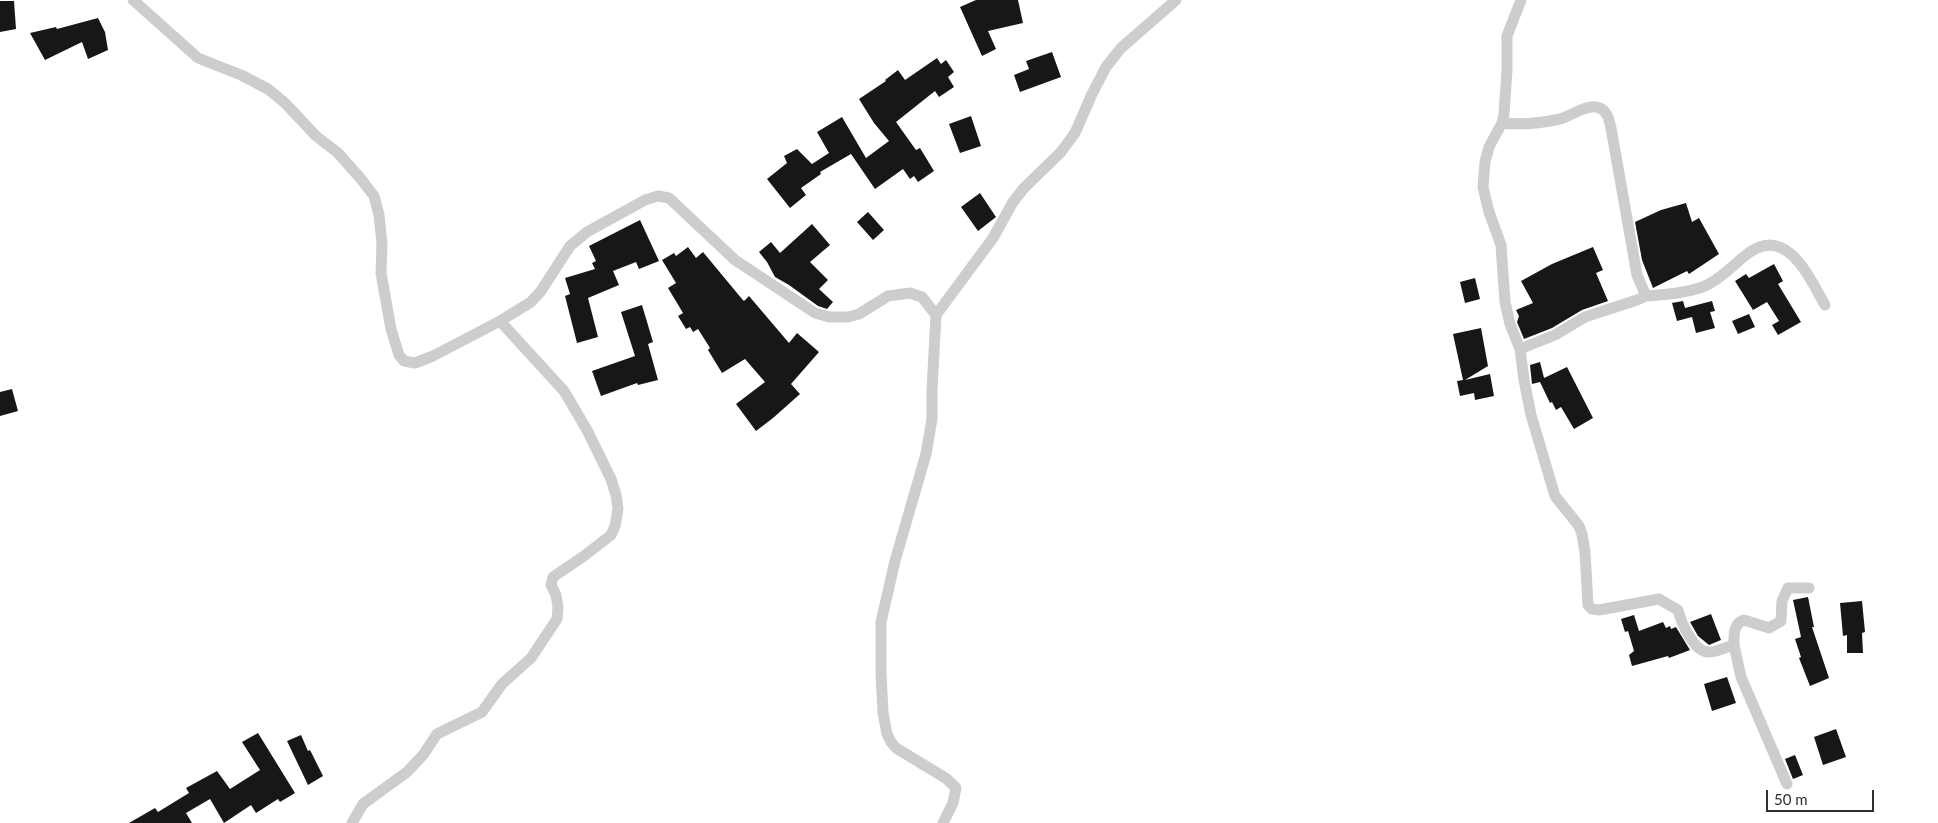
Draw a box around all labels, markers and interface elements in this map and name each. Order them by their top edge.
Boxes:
scale bar [1768,780,1876,812]
text: 50 m [1774,790,1808,808]

